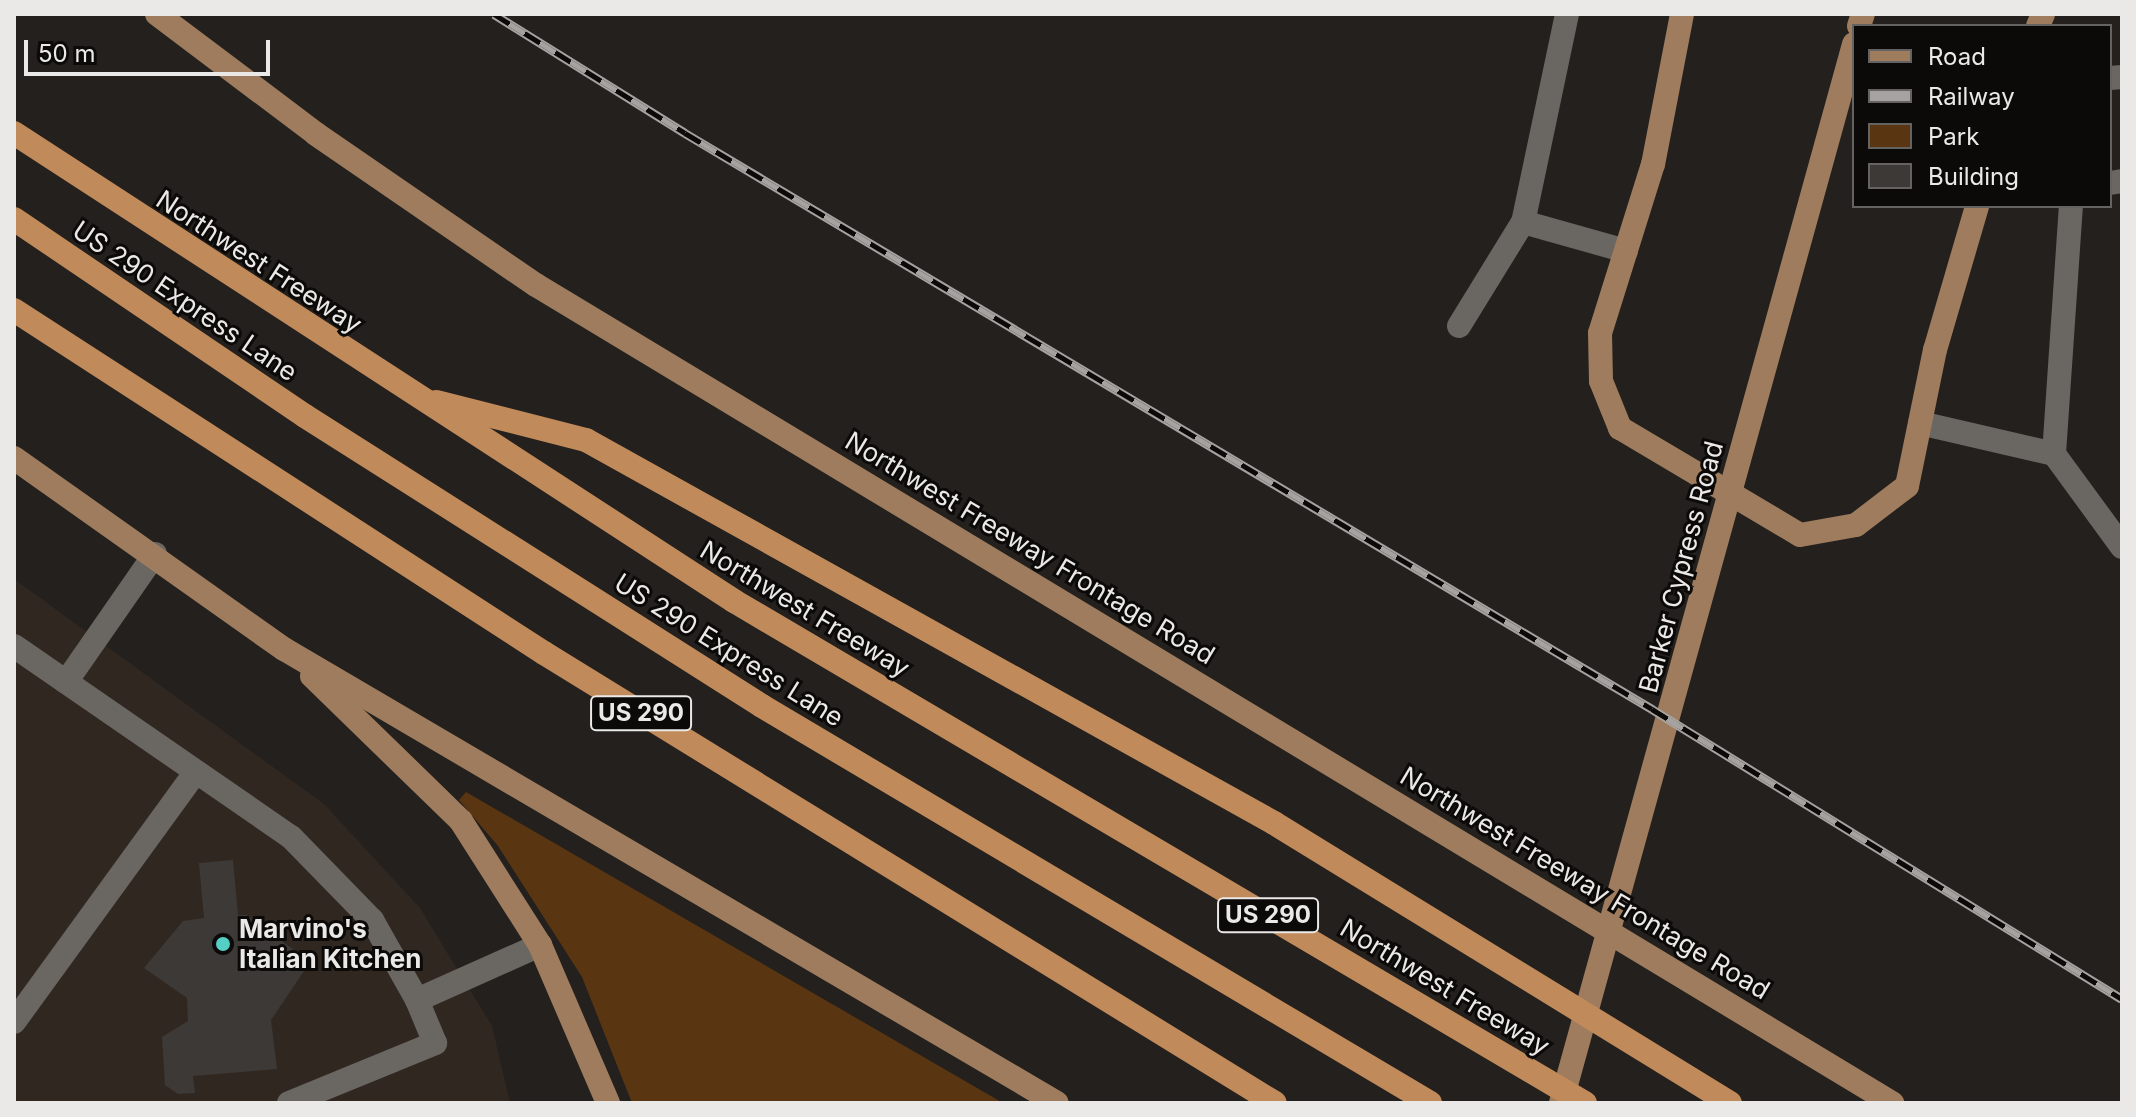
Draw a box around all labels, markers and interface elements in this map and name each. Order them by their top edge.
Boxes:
scale bar [28,24,274,74]
legend [1852,24,2112,208]
text: 50 m [38,39,96,68]
text: Road [1928,42,1986,71]
text: Railway [1928,82,2015,111]
text: Park [1928,122,1979,151]
text: Building [1928,162,2019,191]
street label: Northwest Freeway [150,184,368,340]
street label: US 290 Express Lane [67,214,303,388]
street label: Northwest Freeway Frontage Road [840,425,1220,671]
street label: Barker Cypress Road [1632,438,1730,696]
street label: Northwest Freeway [695,534,915,684]
street label: US 290 Express Lane [609,567,849,733]
road number: US 290 [589,693,693,733]
street label: Northwest Freeway Frontage Road [1395,760,1775,1006]
road number: US 290 [1216,895,1320,935]
street label: Northwest Freeway [1335,912,1555,1062]
place label: Marvino's Italian Kitchen [239,913,421,974]
marker: Marvino's Italian Kitchen [214,935,232,953]

